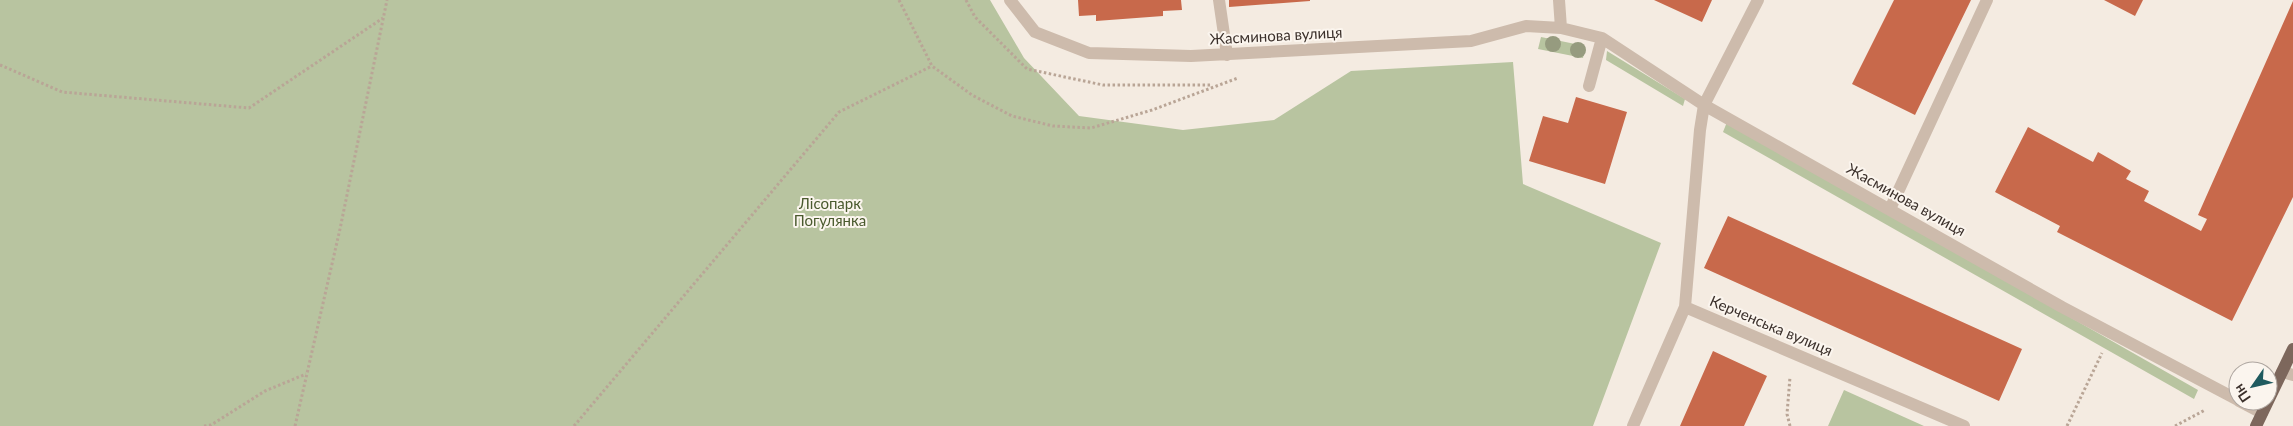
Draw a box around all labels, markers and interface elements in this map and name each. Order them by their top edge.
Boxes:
street label: Жасминова вулиця [1209,23,1343,47]
street label: Жасминова вулиця [1844,159,1969,239]
park label: Лісопарк Погулянка [794,194,866,229]
street label: Керченська вулиця [1707,291,1835,359]
north arrow [2228,361,2278,411]
text: Пн [2230,381,2254,406]

